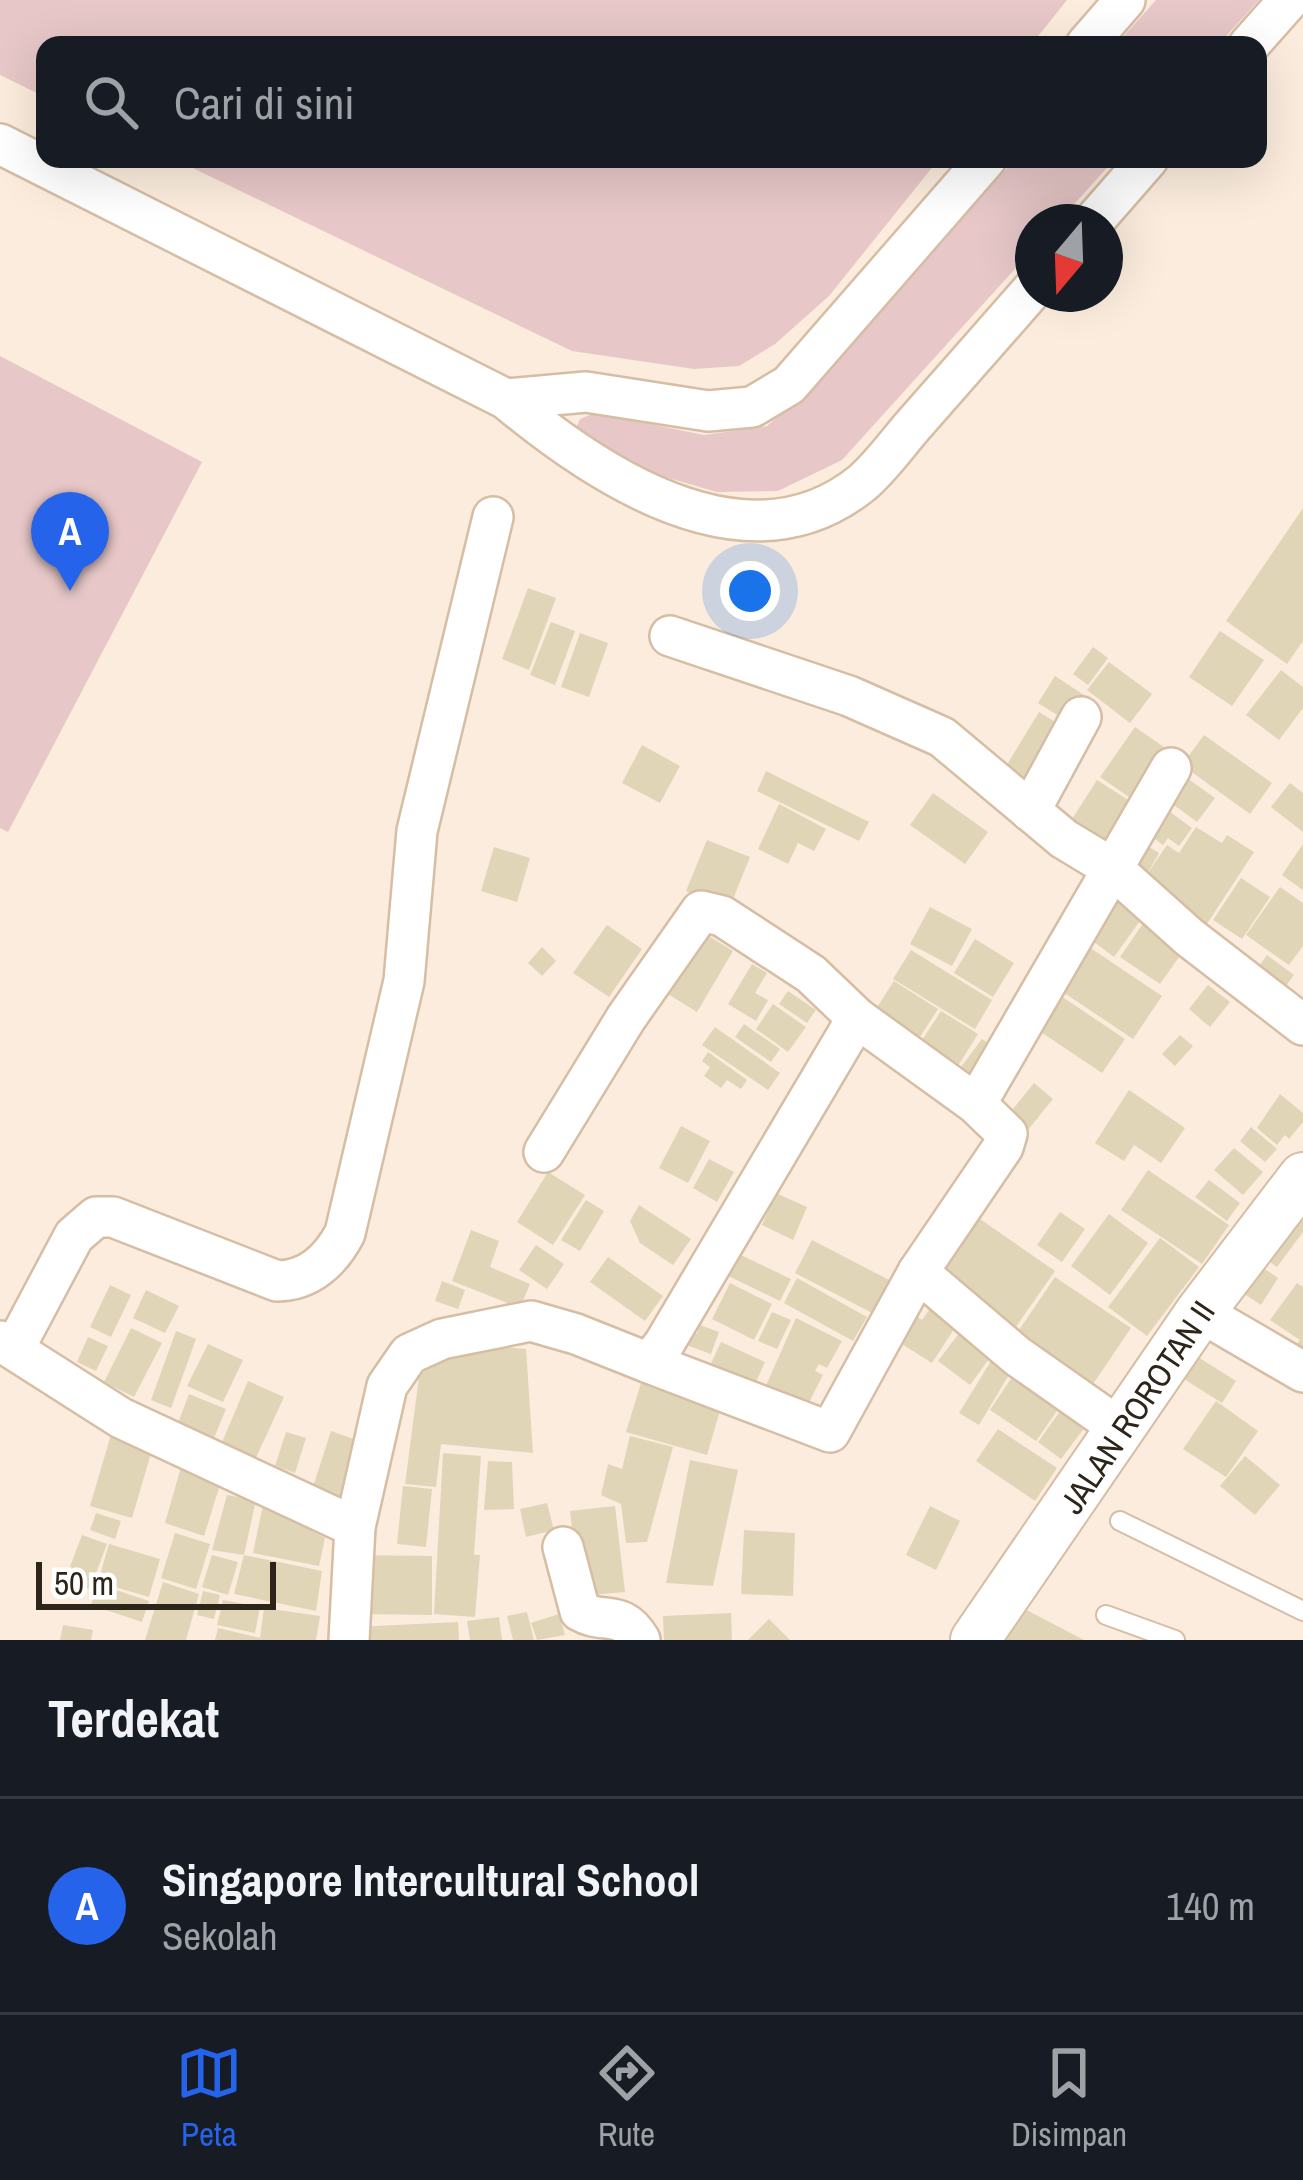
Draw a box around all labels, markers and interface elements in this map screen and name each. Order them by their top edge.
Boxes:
search box [36,36,1267,168]
icon: search [78,69,144,135]
text: Cari di sini [174,72,355,133]
north arrow [1015,204,1123,312]
pin: A [31,492,109,591]
your location [720,561,780,621]
street label: JALAN ROROTAN II [1050,1292,1224,1522]
scale bar [36,1556,276,1609]
text: 50 m [54,1561,114,1605]
text: Terdekat [48,1684,219,1753]
text: Singapore Intercultural School [162,1849,699,1910]
text: A [75,1880,99,1932]
text: 140 m [1166,1880,1255,1932]
text: Sekolah [162,1910,278,1962]
tab: Peta [176,2040,242,2156]
tab: Rute [594,2040,660,2156]
tab: Disimpan [1011,2040,1127,2156]

